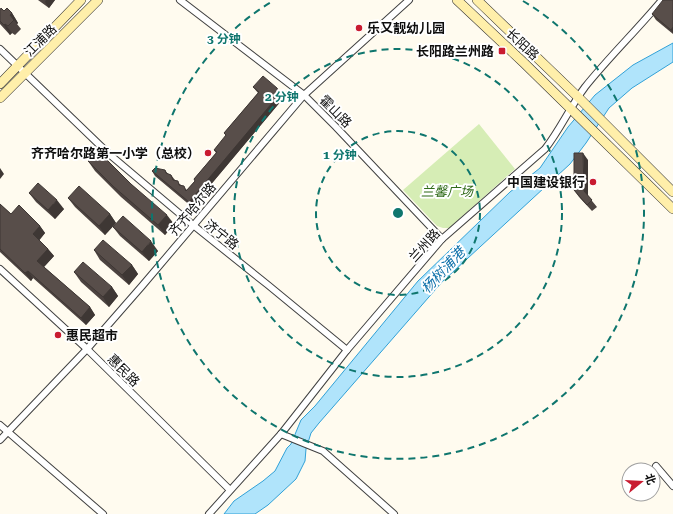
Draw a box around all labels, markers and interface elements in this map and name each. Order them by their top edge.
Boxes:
street label: 江浦路 [21,21,59,59]
place label: 乐又靓幼儿园 [367,21,445,36]
marker: 乐又靓幼儿园 [354,23,364,33]
street label: 长阳路 [503,26,542,63]
text: 3 分钟 [207,32,241,46]
place label: 长阳路兰州路 [416,44,494,59]
marker: 长阳路兰州路 [497,46,507,56]
text: 2 分钟 [265,90,299,104]
street label: 霍山路 [317,92,355,130]
place label: 齐齐哈尔路第一小学（总校） [31,146,200,161]
marker: 齐齐哈尔路第一小学（总校） [203,148,213,158]
text: 1 分钟 [323,148,357,162]
place label: 中国建设银行 [507,175,585,190]
marker: 中国建设银行 [588,177,598,187]
street label: 齐齐哈尔路 [166,180,219,239]
park label: 兰馨广场 [421,184,474,199]
centre of rings [391,206,405,220]
street label: 济宁路 [202,216,242,252]
street label: 兰州路 [406,226,443,265]
water label: 杨树浦港 [418,243,469,296]
place label: 惠民超市 [66,328,118,343]
marker: 惠民超市 [53,330,63,340]
street label: 惠民路 [105,351,143,389]
north arrow [621,462,661,502]
text: 北 [642,472,658,486]

